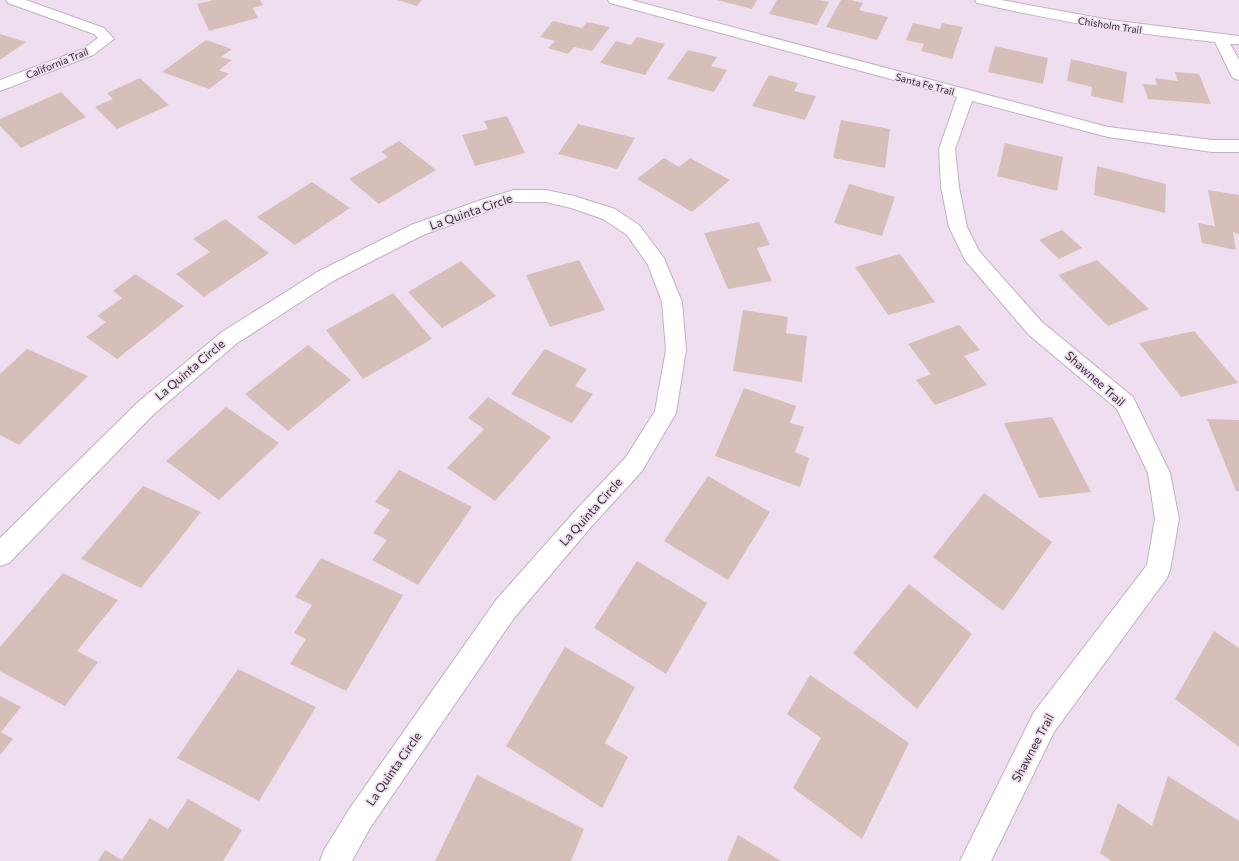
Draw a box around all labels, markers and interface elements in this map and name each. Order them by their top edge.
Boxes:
street label: Chisholm Trail [1077,14,1143,36]
street label: California Trail [24,45,90,81]
street label: Santa Fe Trail [894,70,956,98]
street label: La Quinta Circle [427,190,514,232]
street label: La Quinta Circle [152,336,227,402]
street label: Shawnee Trail [1063,348,1128,409]
street label: La Quinta Circle [556,474,624,548]
street label: Shawnee Trail [1008,711,1056,784]
street label: La Quinta Circle [363,729,424,808]

